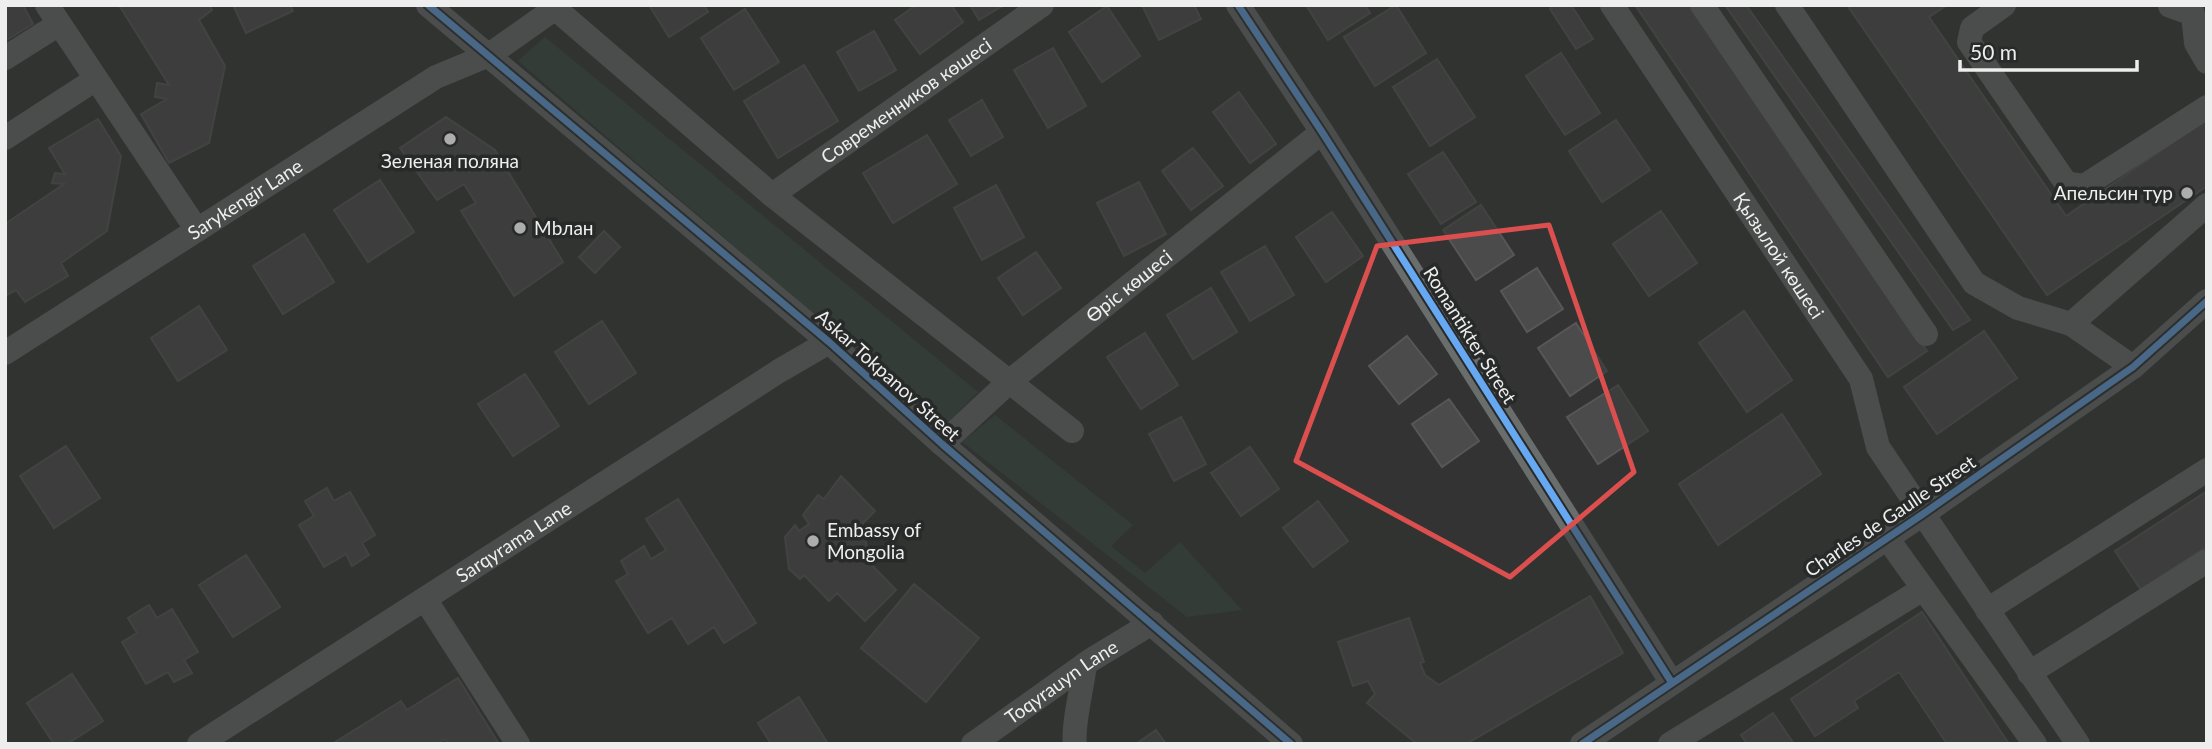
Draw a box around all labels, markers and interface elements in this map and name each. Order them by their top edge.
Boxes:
scale bar [1960,28,2137,72]
street label: Современников көшесі [816,32,996,168]
text: 50 m [1970,39,2017,64]
marker: Зеленая поляна [442,131,458,147]
place label: Зеленая поляна [381,149,519,172]
street label: Sarykengir Lane [183,154,306,244]
place label: Апельсин тур [2054,181,2173,204]
marker: Апельсин тур [2179,185,2195,201]
street label: Қызылой көшесі [1729,188,1829,323]
place label: Мbлан [534,216,594,239]
marker: Мbлан [512,220,528,236]
street label: Өріс көшесі [1081,244,1176,327]
street label: Romantikter Street [1419,262,1522,408]
street label: Askar Tokpanov Street [812,304,965,445]
street label: Charles de Gaulle Street [1800,450,1979,581]
street label: Sarqyrama Lane [451,496,575,587]
place label: Embassy of Mongolia [827,518,921,563]
marker: Embassy of Mongolia [805,533,821,549]
street label: Toqyrauyn Lane [1000,635,1122,729]

